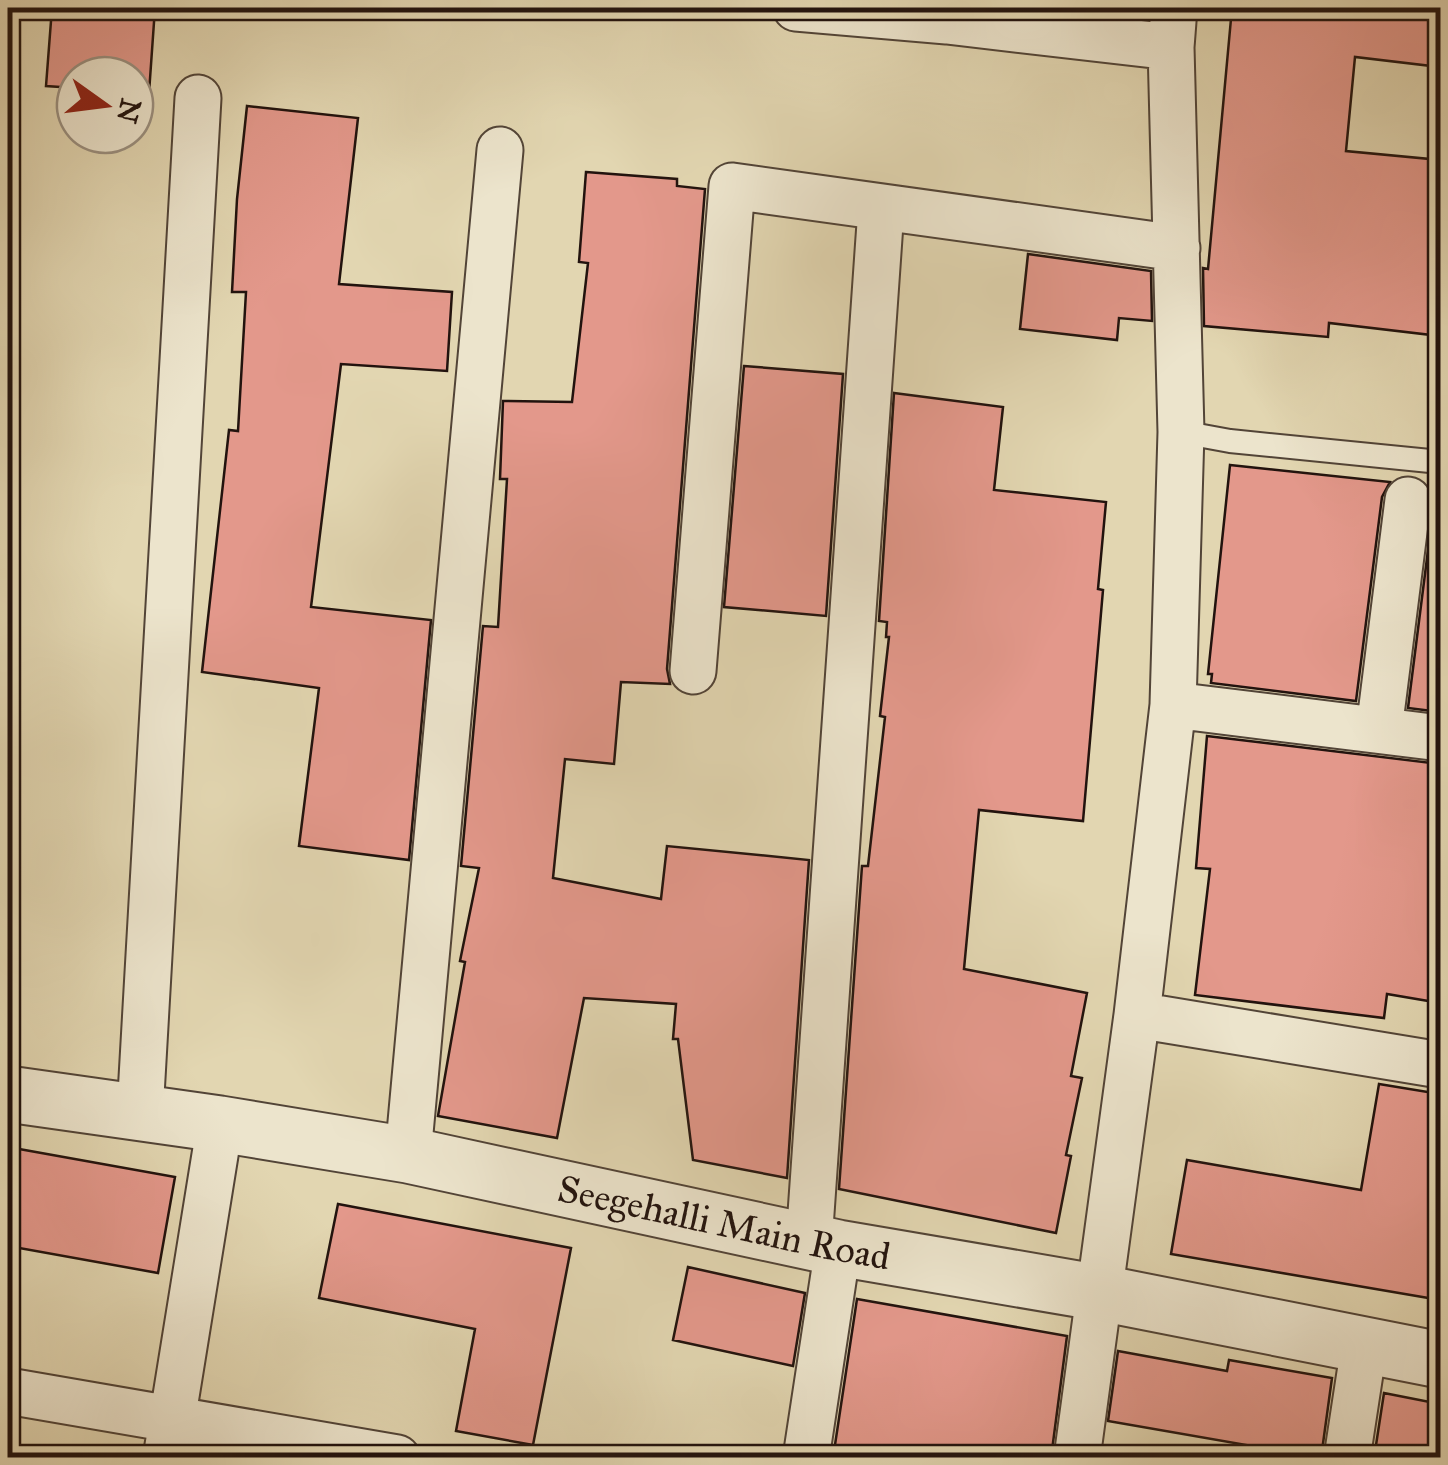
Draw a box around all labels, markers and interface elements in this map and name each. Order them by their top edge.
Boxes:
north arrow [55,55,155,155]
text: N [109,95,149,127]
street label: Seegehalli Main Road [554,1165,894,1280]

